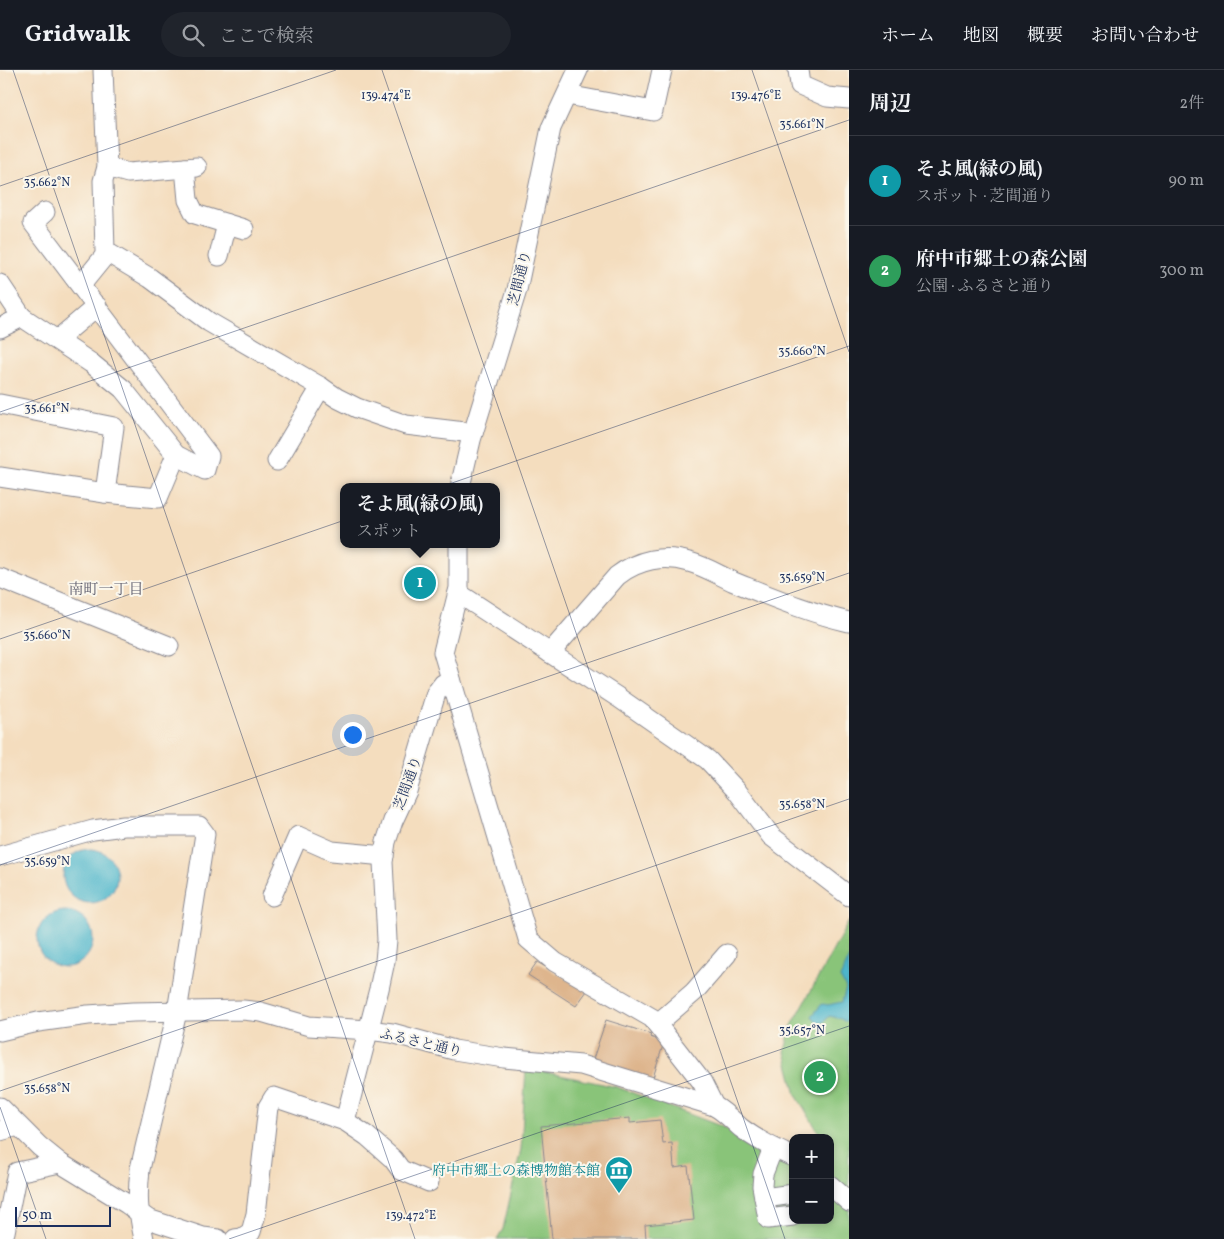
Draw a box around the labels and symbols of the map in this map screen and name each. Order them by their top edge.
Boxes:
text: 139.474°E [361,88,411,104]
text: 139.476°E [731,88,781,104]
text: 35.661°N [780,117,825,133]
text: 35.662°N [24,175,70,191]
street label: 芝間通り [504,249,536,308]
text: 35.660°N [778,344,826,360]
text: 35.661°N [25,401,70,417]
pin: 1 [404,564,436,602]
text: 35.659°N [779,570,825,586]
district label: 南町一丁目 [68,580,144,601]
text: 35.660°N [23,628,71,644]
your location [340,722,366,748]
street label: 芝間通り [390,754,427,813]
text: 35.658°N [779,797,825,813]
text: 35.659°N [24,854,70,870]
text: 35.657°N [779,1023,825,1039]
street label: ふるさと通り [378,1025,464,1062]
pin: 2 [804,1058,836,1096]
text: 35.658°N [24,1081,70,1097]
museum icon: 府中市郷土の森博物館本館 [604,1155,634,1194]
place label: 府中市郷土の森博物館本館 [432,1162,600,1181]
scale bar [15,1204,111,1227]
text: 139.472°E [386,1208,436,1224]

